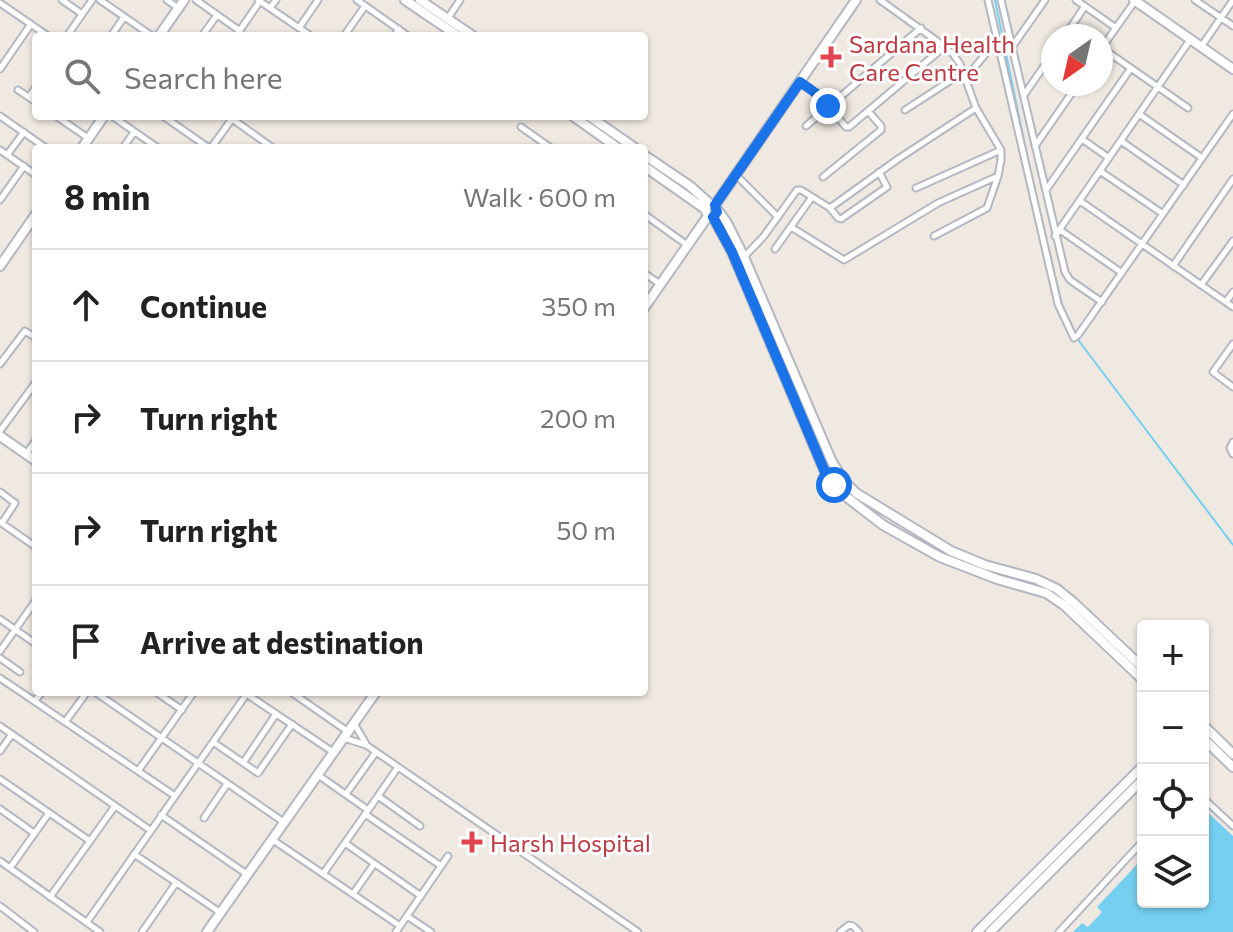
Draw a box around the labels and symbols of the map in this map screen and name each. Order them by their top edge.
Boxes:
north arrow [1041,24,1113,96]
place label: Sardana Health Care Centre [849,29,1015,86]
marker: Sardana Health Care Centre [820,46,842,68]
route end [810,88,846,124]
route start [816,467,852,503]
place label: Harsh Hospital [490,828,651,857]
marker: Harsh Hospital [461,831,483,853]

